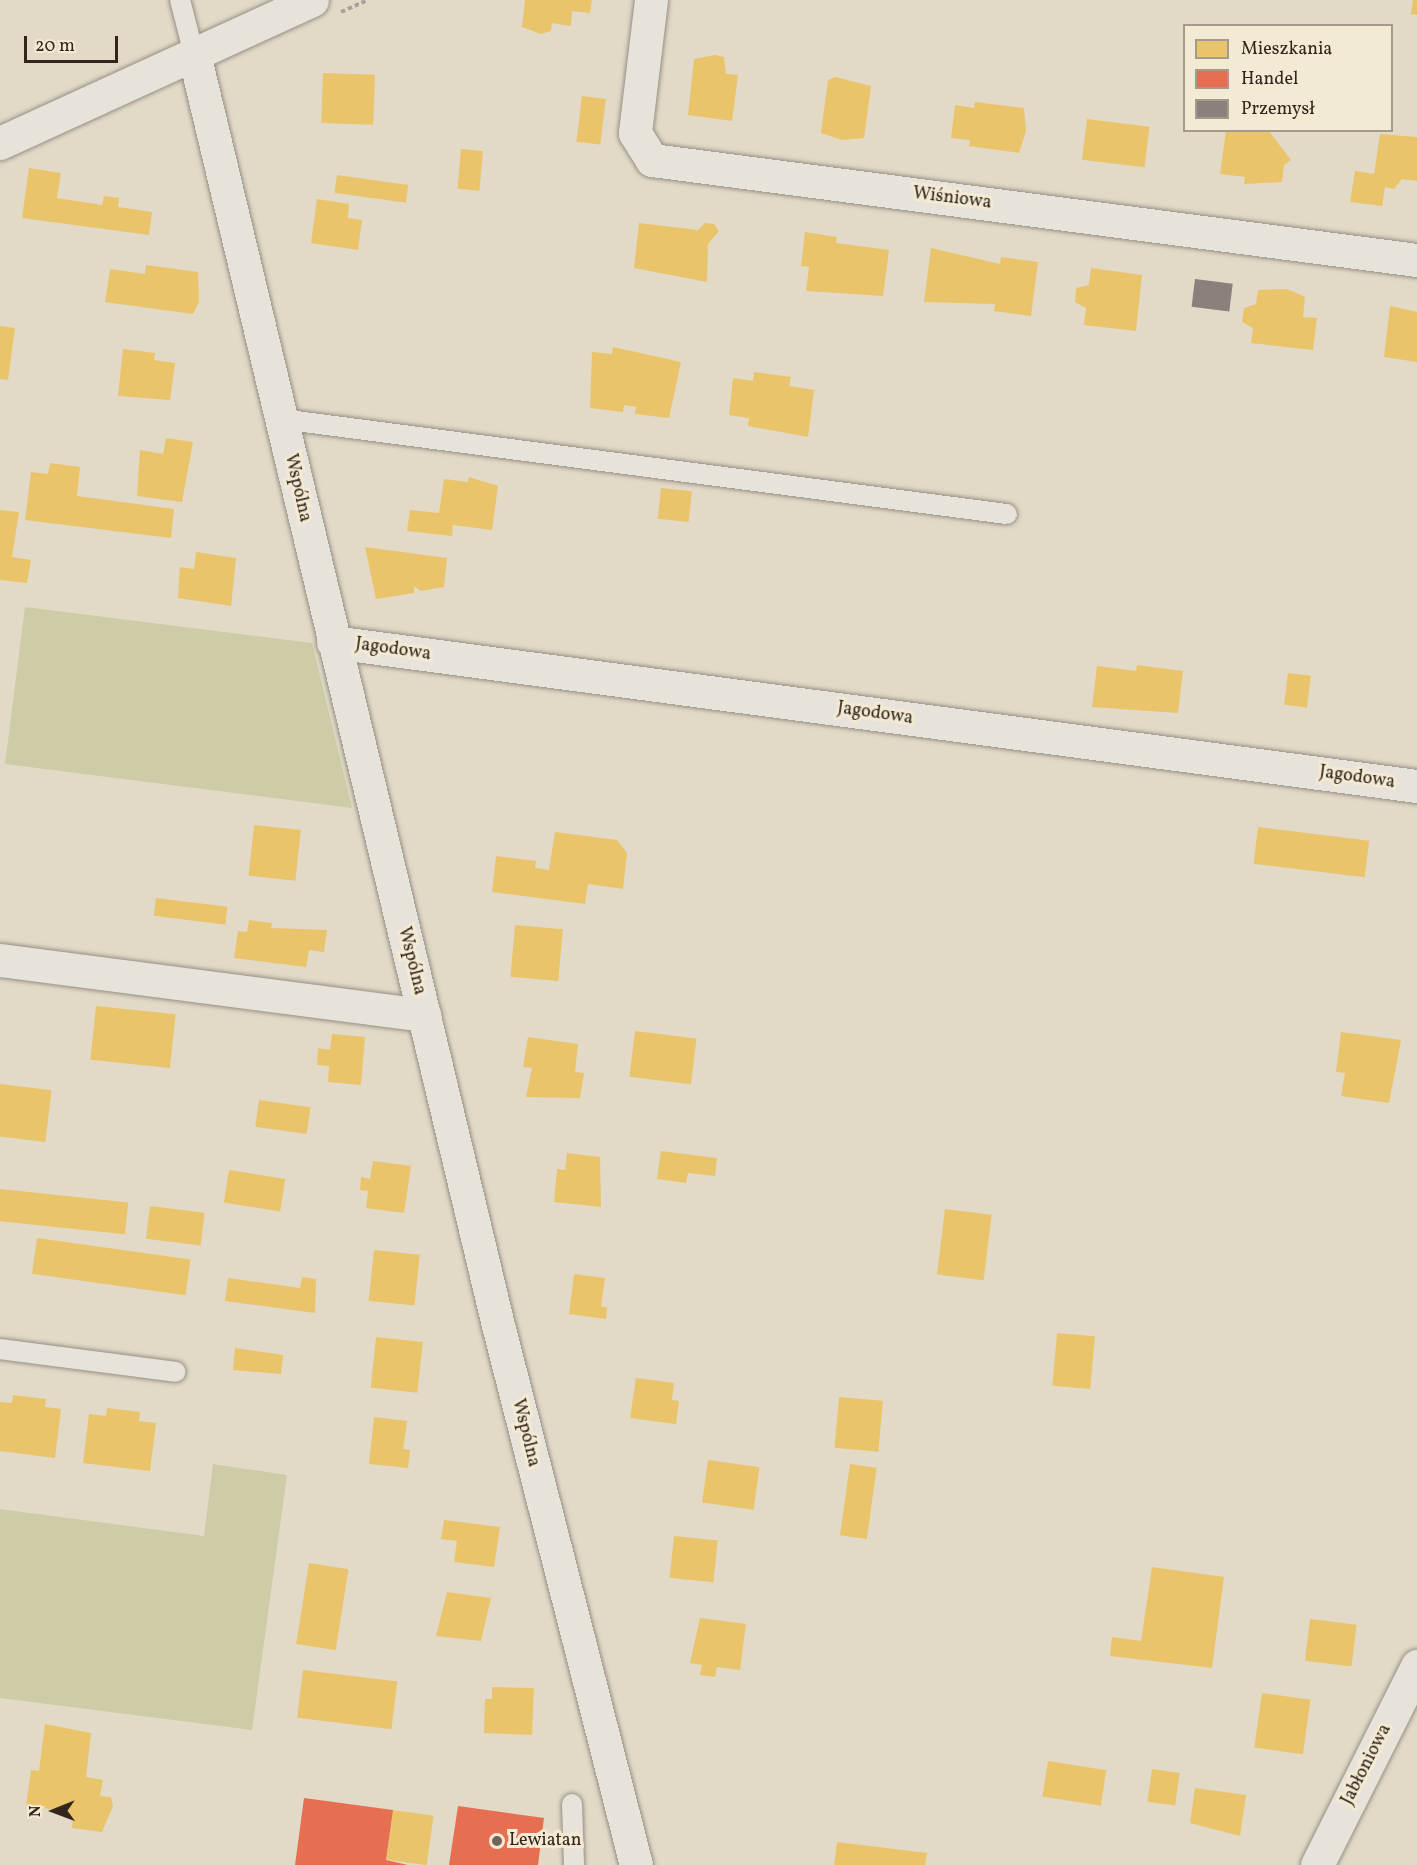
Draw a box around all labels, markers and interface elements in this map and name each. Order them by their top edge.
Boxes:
scale bar [27,24,122,62]
legend [1183,24,1393,132]
text: 20 m [35,34,75,59]
text: Mieszkania [1241,37,1332,62]
text: Handel [1241,67,1298,92]
text: Przemysł [1241,97,1315,122]
street label: Wiśniowa [911,183,993,215]
street label: Wspólna [279,452,315,524]
street label: Jagodowa [354,634,432,666]
street label: Jagodowa [836,698,914,730]
street label: Jagodowa [1318,762,1396,794]
street label: Wspólna [392,925,430,997]
street label: Wspólna [506,1397,544,1469]
street label: Jabłoniowa [1337,1721,1397,1809]
north arrow [24,1781,84,1841]
text: N [25,1805,47,1817]
place label: Lewiatan [509,1830,582,1852]
marker: Lewiatan [490,1834,504,1848]

